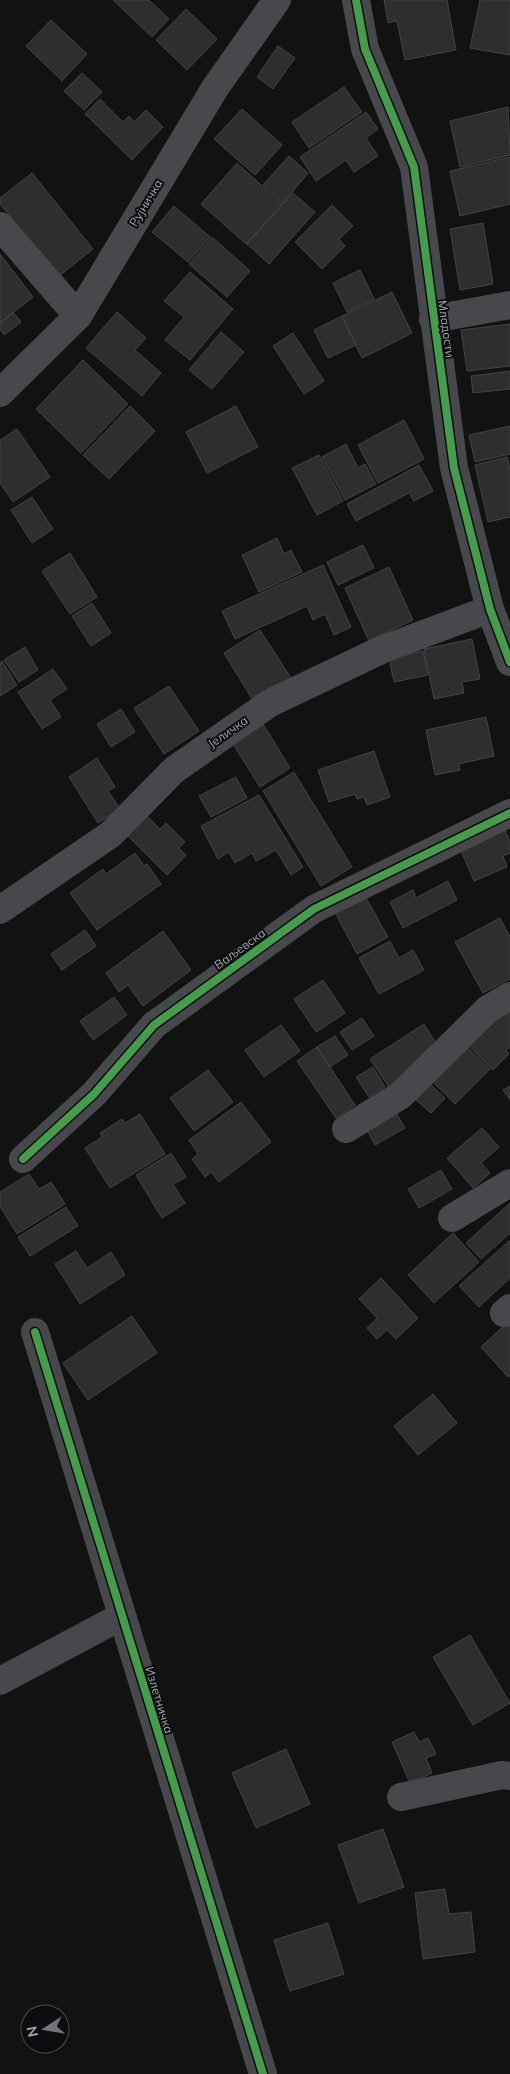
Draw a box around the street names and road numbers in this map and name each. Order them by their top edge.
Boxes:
street label: Рујничка [126,177,165,229]
street label: Младости [435,299,458,358]
street label: Јеличка [205,712,251,751]
street label: Ваљевска [211,925,268,972]
street label: Излетничка [142,1665,177,1735]

